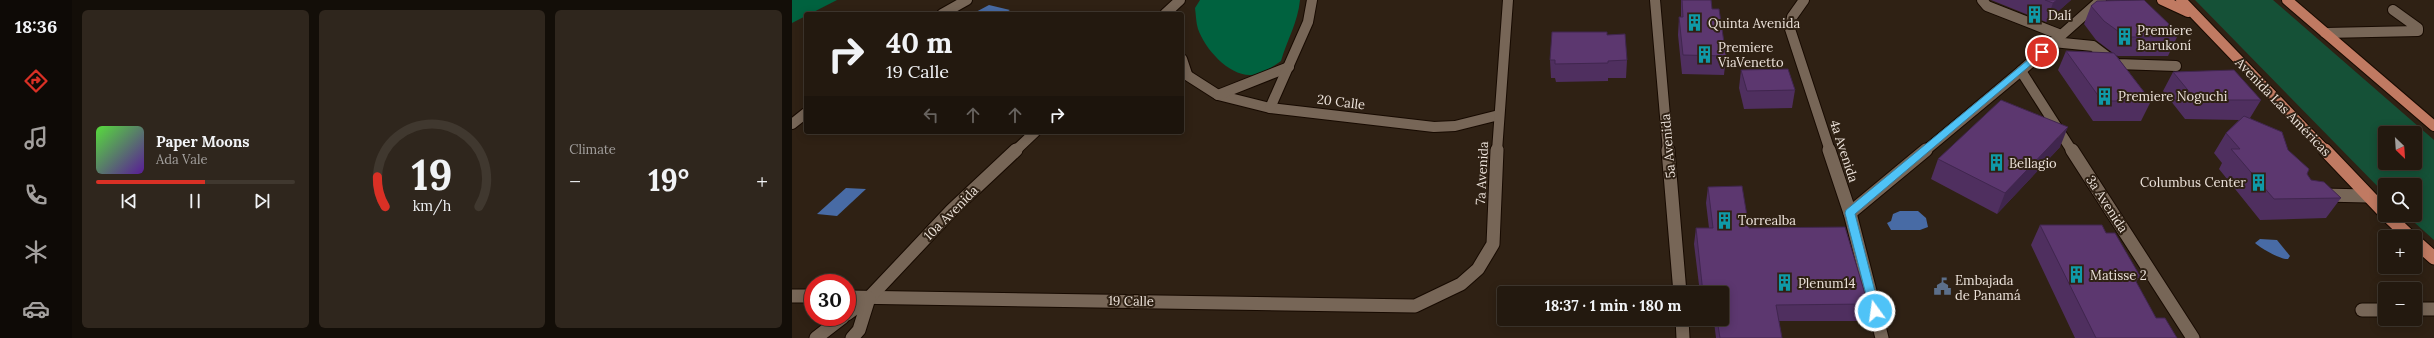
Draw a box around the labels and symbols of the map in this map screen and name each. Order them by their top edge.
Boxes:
building icon: Dalí [2025,5,2045,25]
place label: Dalí [2048,7,2072,24]
building icon: Quinta Avenida [1685,13,1705,33]
place label: Quinta Avenida [1708,15,1800,32]
place label: Premiere Barukoní [2137,22,2192,54]
building icon: Premiere Barukoní [2114,27,2134,47]
pin [2025,35,2059,69]
place label: Premiere ViaVenetto [1717,39,1784,71]
building icon: Premiere ViaVenetto [1695,44,1715,64]
street label: Avenida Las Américas [2231,53,2334,160]
building icon: Premiere Noguchi [2095,86,2115,106]
place label: Premiere Noguchi [2118,88,2228,105]
street label: 20 Calle [1316,91,1366,113]
street label: 5a Avenida [1657,113,1679,179]
street label: 4a Avenida [1826,118,1862,185]
north arrow [2378,126,2422,170]
street label: 7a Avenida [1472,141,1492,205]
building icon: Bellagio [1986,153,2006,173]
place label: Bellagio [2009,155,2057,172]
street label: 3a Avenida [2082,172,2132,236]
building icon: Columbus Center [2249,172,2269,192]
place label: Columbus Center [2140,174,2246,191]
street label: 10a Avenida [920,182,982,244]
building icon: Torrealba [1715,210,1735,230]
place label: Torrealba [1738,212,1796,229]
building icon: Matisse 2 [2067,265,2087,285]
place label: Matisse 2 [2090,267,2147,284]
place label: Embajada de Panamá [1955,272,2021,304]
building icon: Plenum14 [1775,273,1795,293]
speed limit sign: 30 [804,274,856,326]
place label: Plenum14 [1798,275,1855,292]
public building icon: Embajada de Panamá [1932,277,1952,297]
position arrow [1854,290,1896,332]
street label: 19 Calle [1108,292,1154,310]

